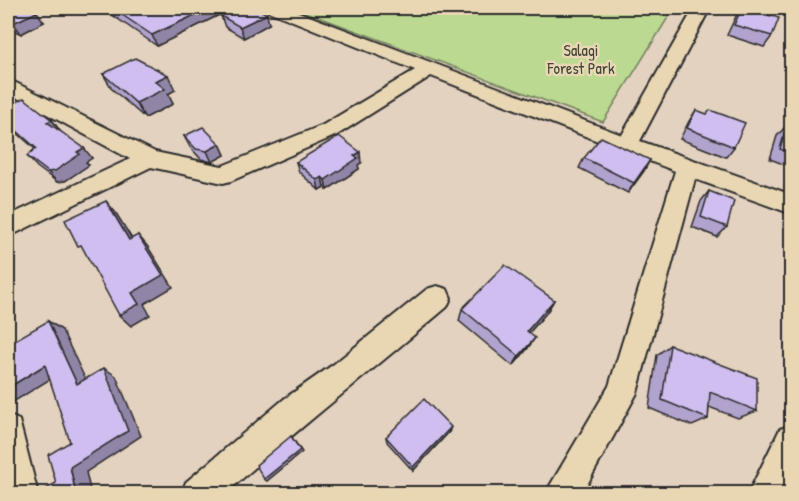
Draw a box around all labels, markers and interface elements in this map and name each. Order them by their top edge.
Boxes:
park label: Salagi Forest Park [546,39,615,79]

